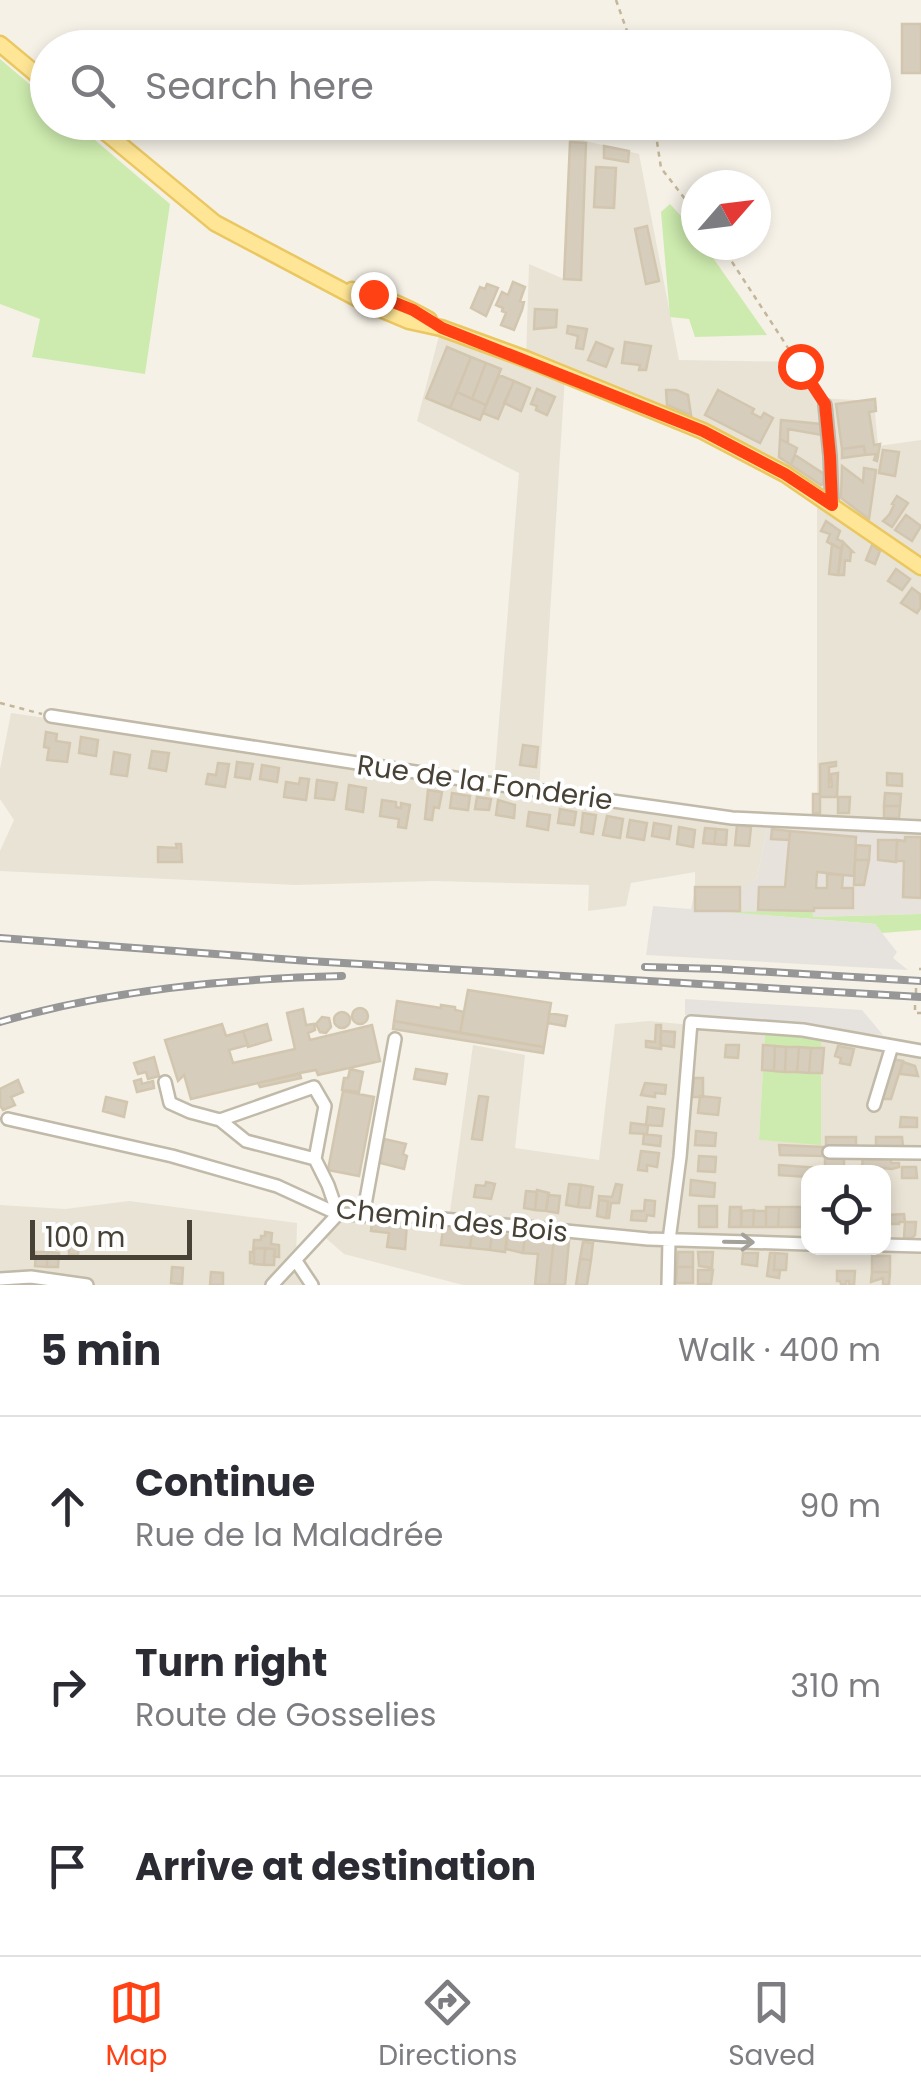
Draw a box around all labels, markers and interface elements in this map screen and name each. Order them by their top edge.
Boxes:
search box [30,30,891,140]
icon: search [65,58,120,113]
text: Search here [145,59,374,112]
north arrow [681,170,771,260]
route end [351,272,397,318]
route start [778,344,824,390]
street label: Rue de la Fonderie [355,745,615,820]
map controls [801,1165,891,1255]
button: locate [801,1165,891,1255]
street label: Chemin des Bois [334,1189,570,1252]
scale bar [30,1215,192,1260]
text: 100 m [45,1218,125,1257]
one-way arrow [722,1233,754,1252]
text: 5 min [40,1321,161,1380]
text: Walk · 400 m [678,1327,881,1372]
text: Continue [135,1456,315,1509]
icon: ahead [40,1479,95,1534]
text: 90 m [799,1483,881,1528]
text: Rue de la Maladrée [135,1512,443,1557]
text: Turn right [135,1636,327,1689]
icon: right [40,1659,95,1714]
text: 310 m [790,1663,881,1708]
text: Route de Gosselies [135,1692,436,1737]
icon: arrive [40,1839,95,1894]
text: Arrive at destination [135,1840,536,1893]
tab: Map [105,1975,167,2077]
tab: Directions [378,1975,517,2077]
tab: Saved [728,1975,816,2077]

